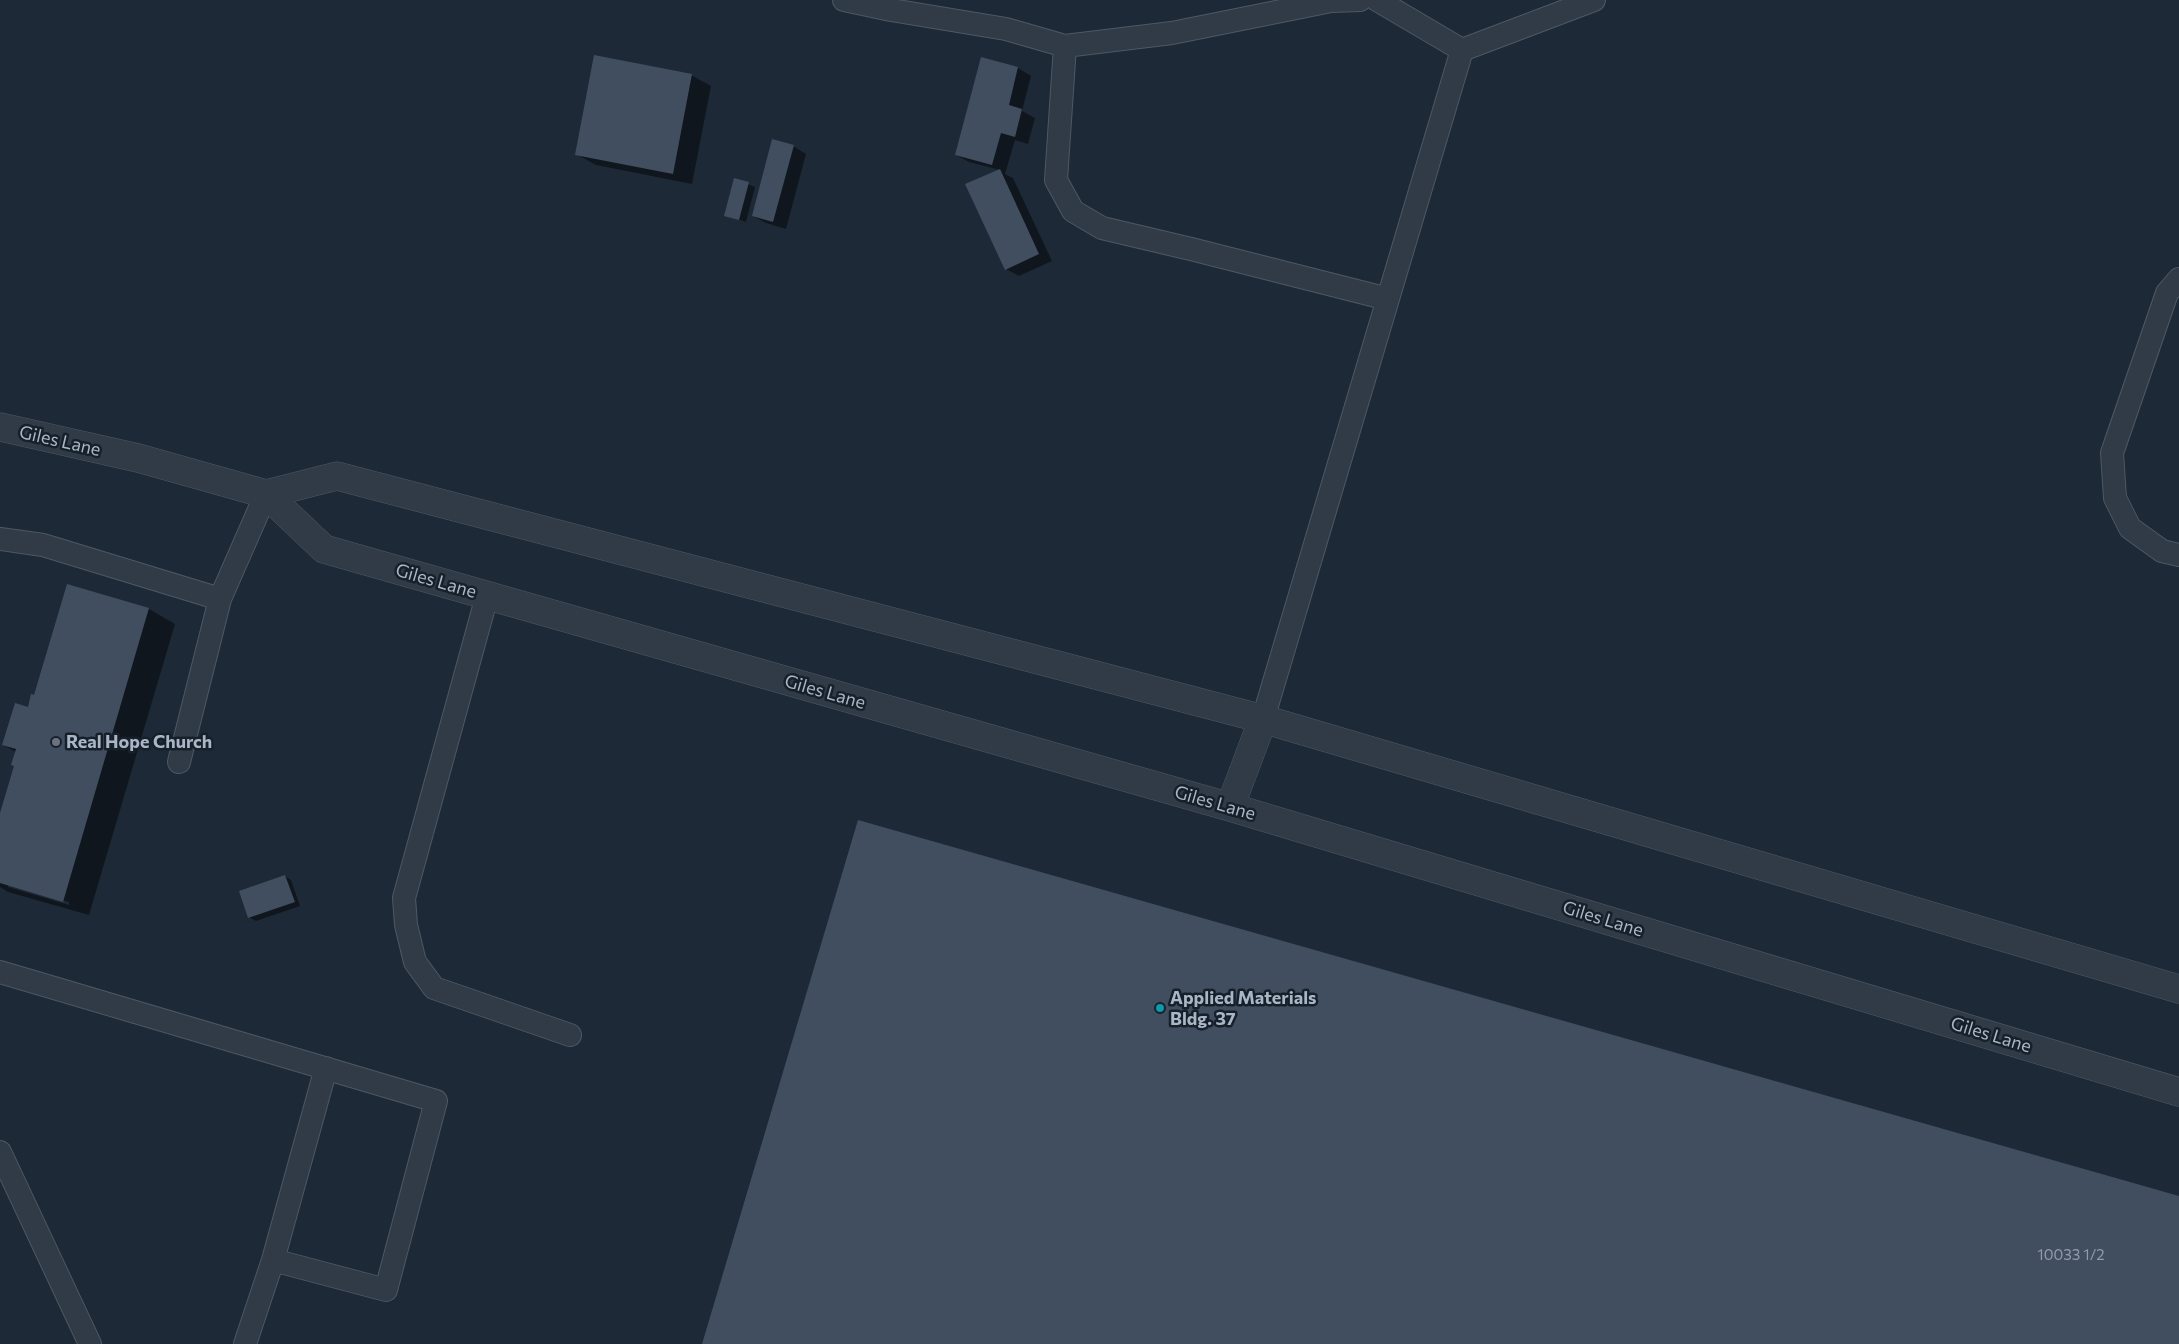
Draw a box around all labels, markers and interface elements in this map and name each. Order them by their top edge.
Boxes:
street label: Giles Lane [17,421,103,461]
street label: Giles Lane [393,559,479,603]
street label: Giles Lane [782,670,868,714]
place label: Real Hope Church [66,731,212,753]
marker: Real Hope Church [50,736,62,748]
street label: Giles Lane [1172,781,1258,825]
street label: Giles Lane [1560,897,1646,941]
place label: Applied Materials Bldg. 37 [1170,987,1316,1030]
marker: Applied Materials Bldg. 37 [1154,1002,1166,1014]
street label: Giles Lane [1948,1013,2034,1057]
house number: 10033 1/2 [2037,1246,2105,1264]

